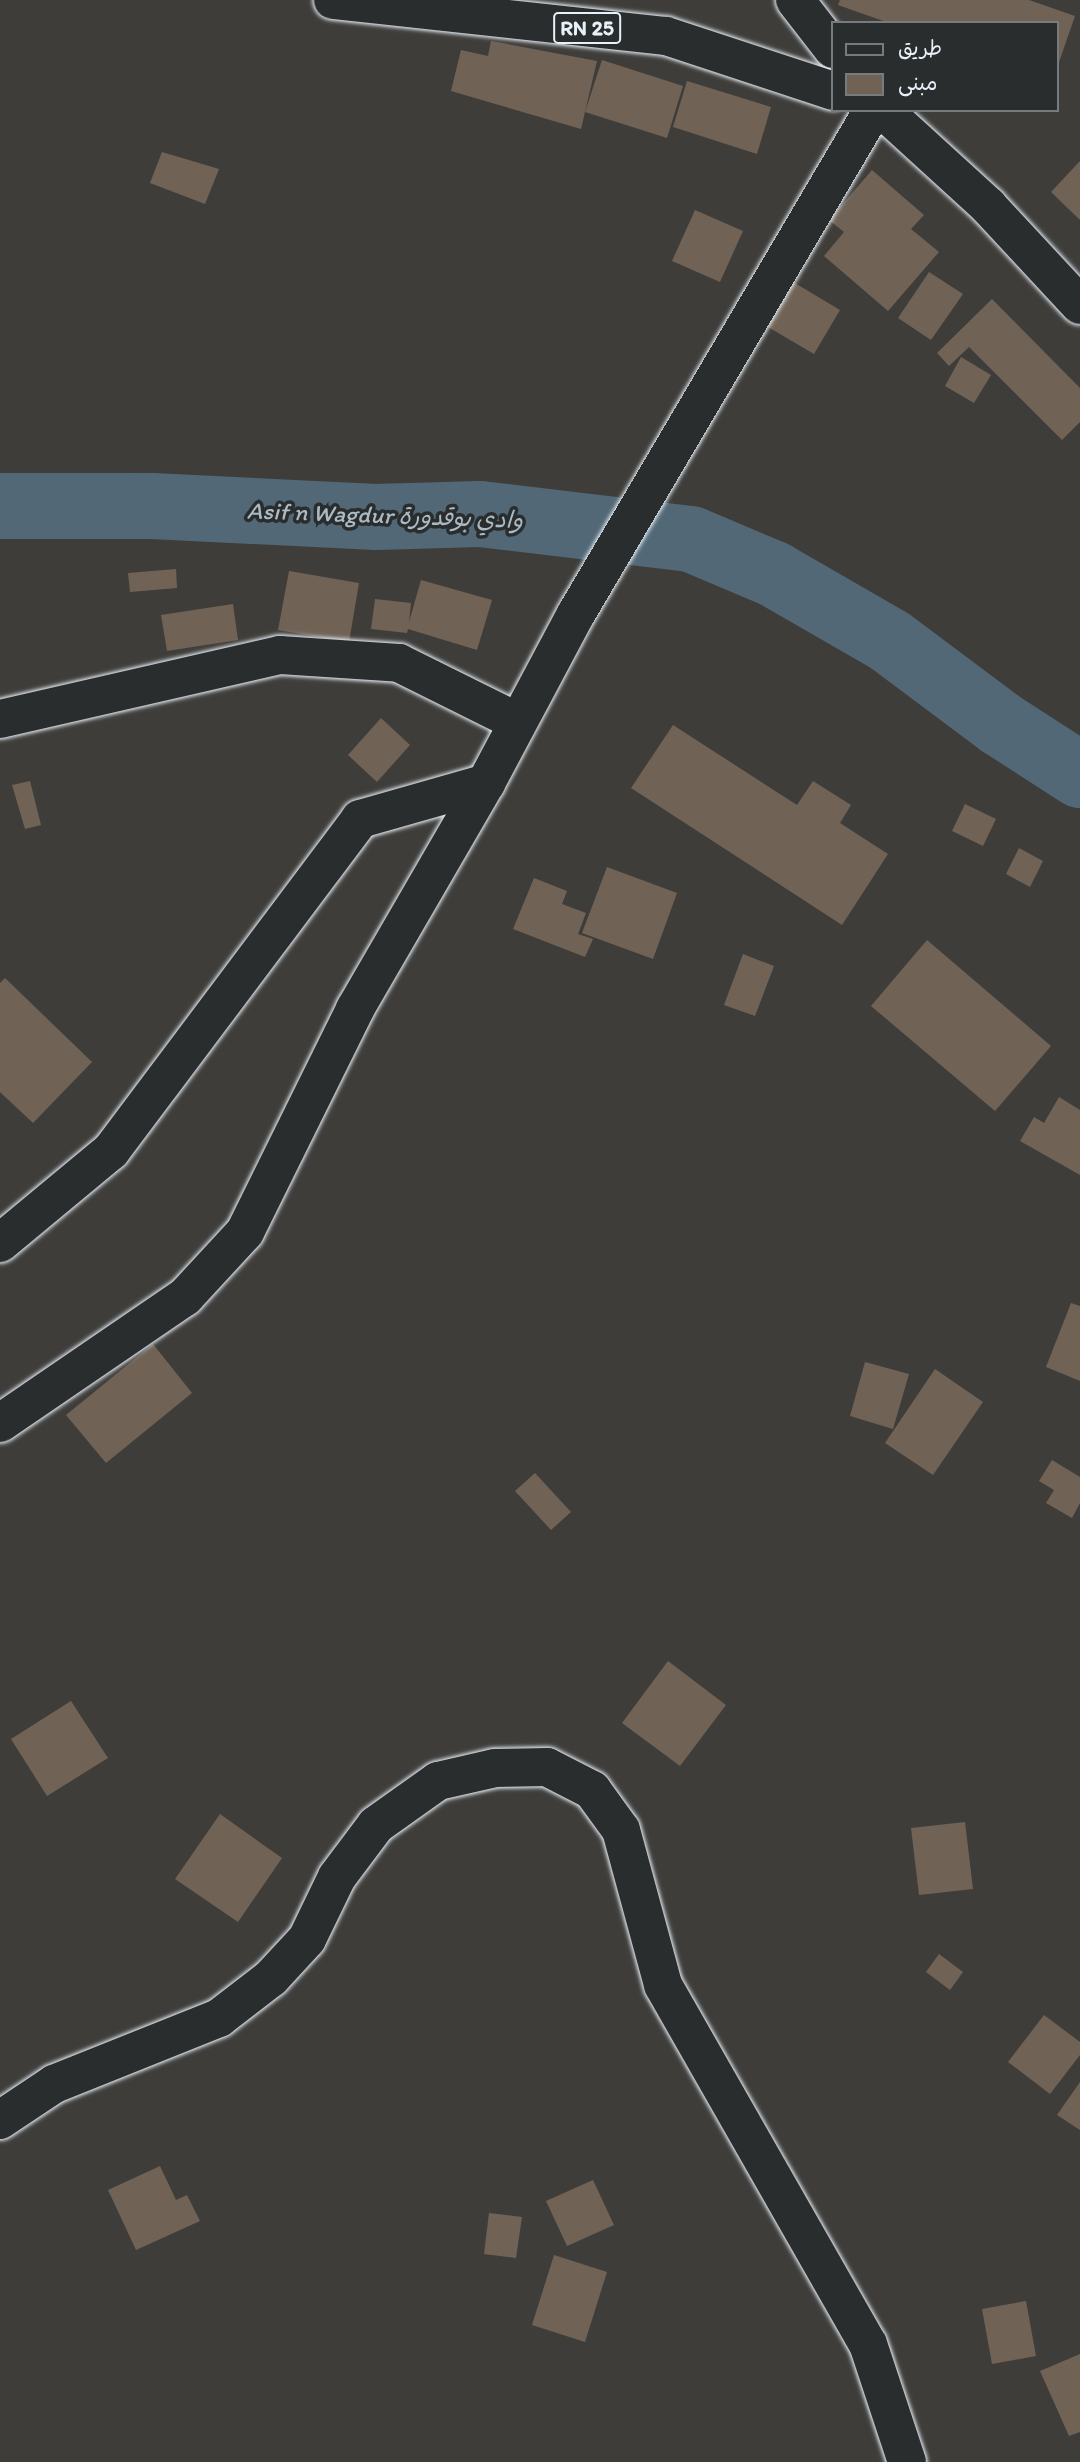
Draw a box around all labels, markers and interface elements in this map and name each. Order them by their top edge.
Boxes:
road number: RN 25 [552,10,622,46]
legend [832,21,1059,112]
text: طريق [898,35,942,60]
text: مبنى [898,70,937,95]
water label: Asif n Wagdur وادي بوقدورة [247,496,523,534]

